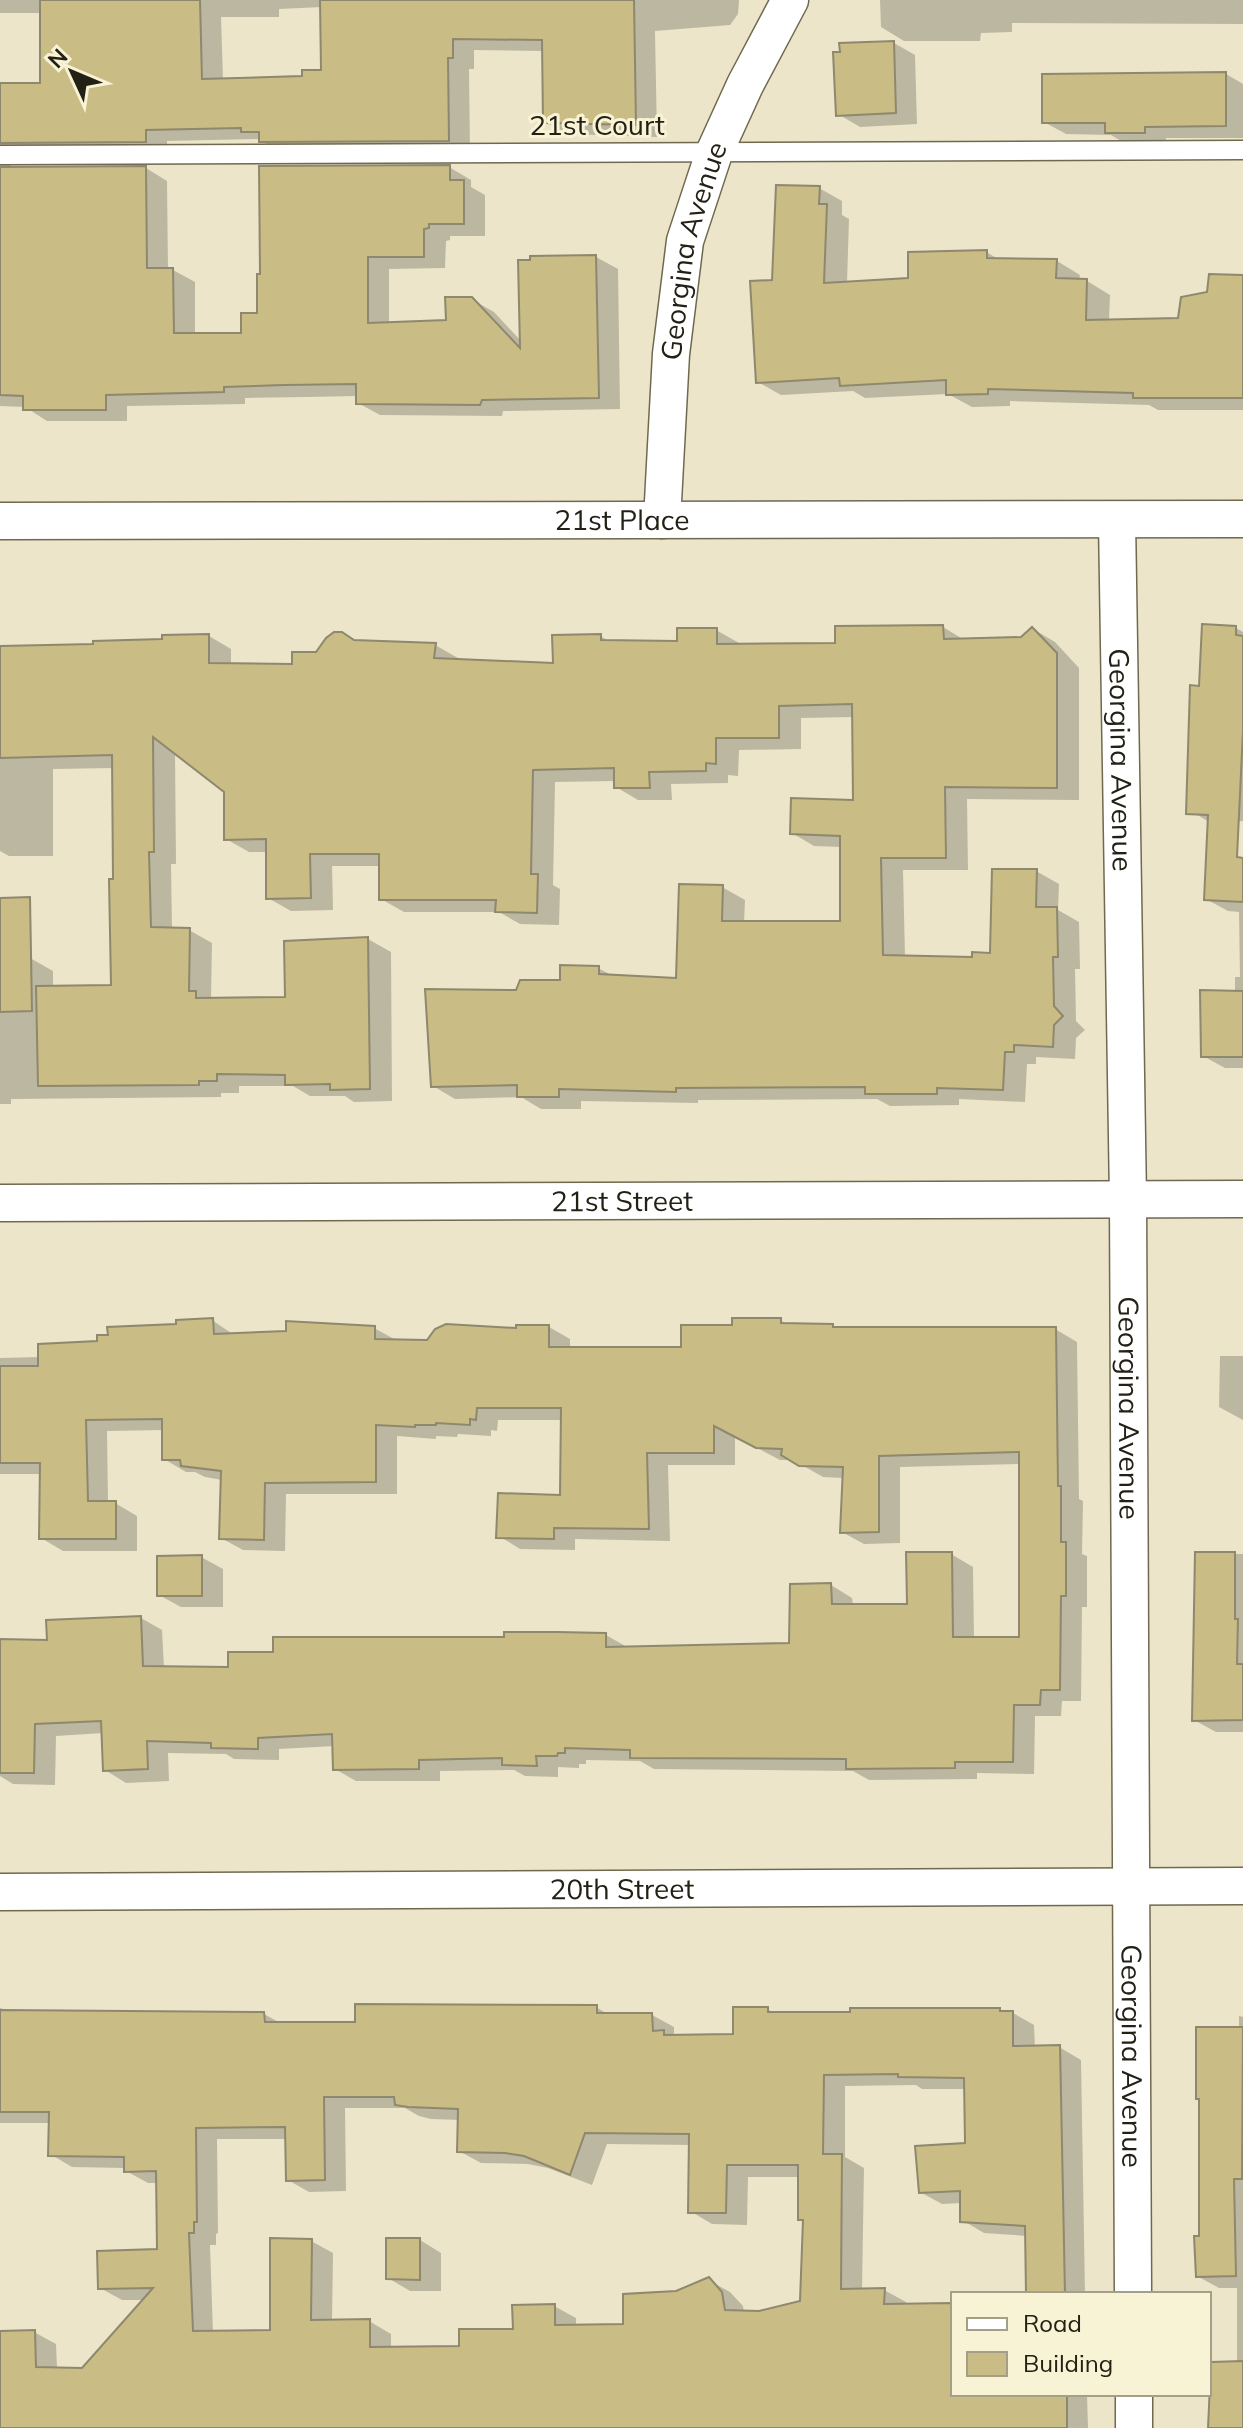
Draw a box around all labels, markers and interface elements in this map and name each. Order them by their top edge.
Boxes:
north arrow [32,32,112,112]
text: N [42,42,73,74]
street label: 21st Court [529,107,665,142]
street label: Georgina Avenue [652,136,734,362]
street label: 21st Place [554,502,690,537]
street label: Georgina Avenue [1102,648,1141,872]
street label: 21st Street [551,1183,693,1218]
street label: Georgina Avenue [1111,1296,1147,1520]
street label: 20th Street [550,1871,695,1906]
street label: Georgina Avenue [1114,1944,1150,2168]
legend [951,2292,1211,2396]
text: Road [1023,2308,1082,2338]
text: Building [1023,2348,1113,2378]

